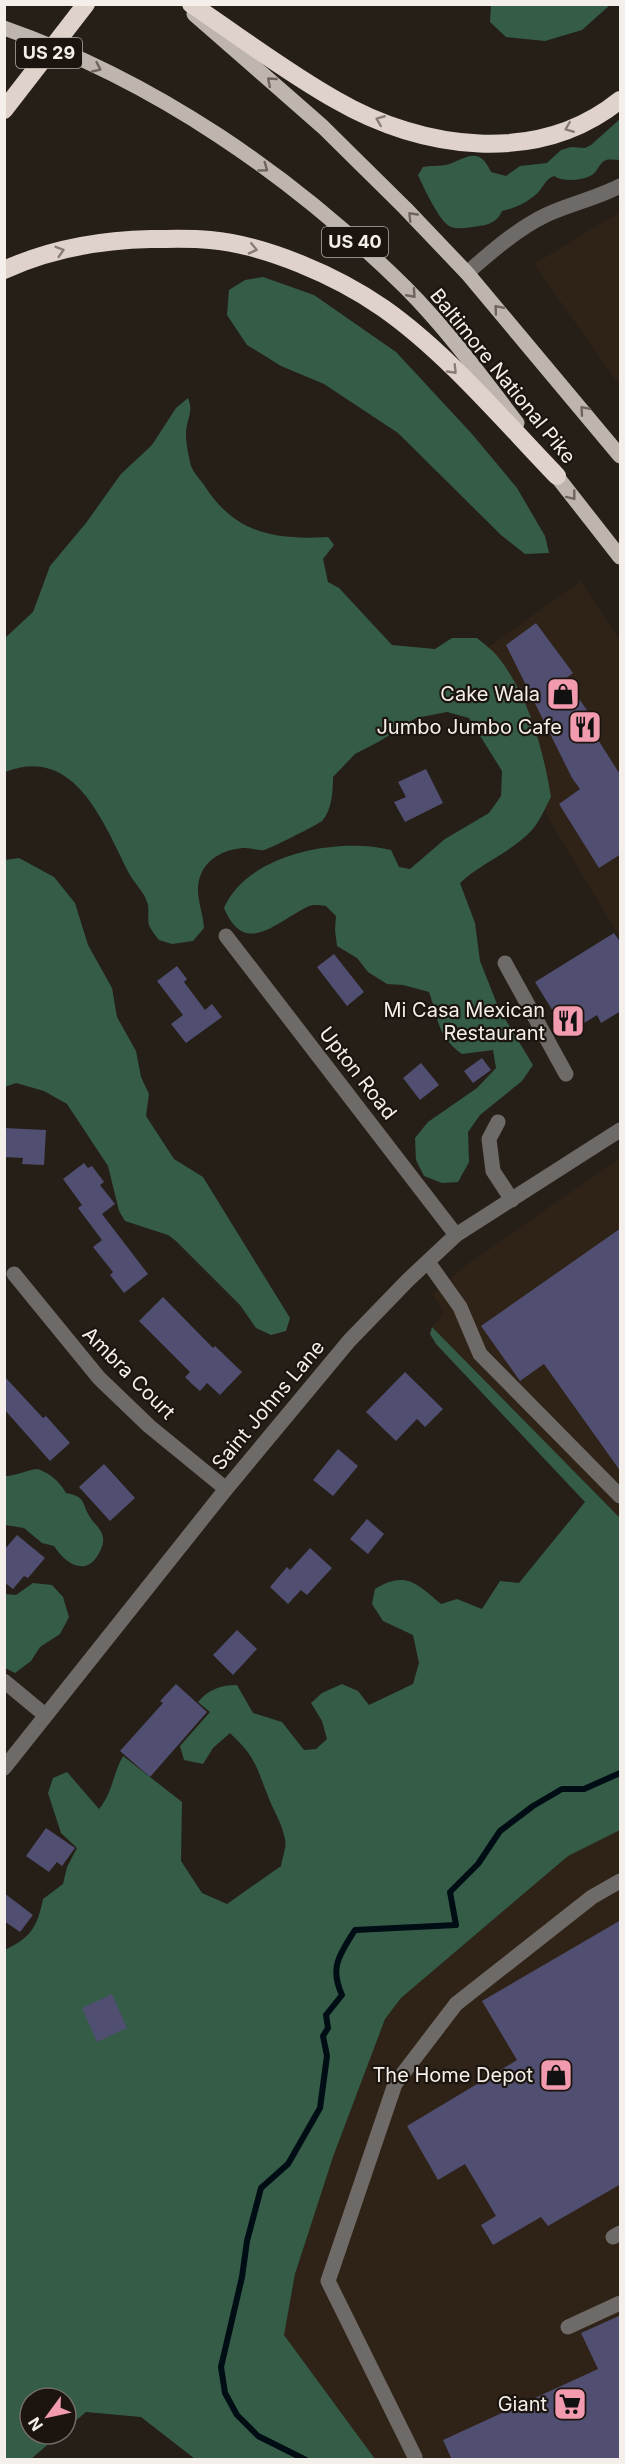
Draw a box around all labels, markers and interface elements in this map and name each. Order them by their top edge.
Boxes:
road number: US 29 [16,38,82,68]
one-way arrow [90,60,101,72]
one-way arrow [267,77,278,88]
one-way arrow [375,115,386,127]
one-way arrow [564,121,575,133]
one-way arrow [257,160,268,171]
one-way arrow [408,212,419,223]
road number: US 40 [322,227,388,257]
one-way arrow [247,242,257,255]
one-way arrow [54,246,65,258]
street label: Baltimore National Pike [425,284,581,468]
one-way arrow [404,287,415,298]
one-way arrow [494,305,505,316]
one-way arrow [446,363,457,373]
one-way arrow [580,406,591,417]
one-way arrow [565,489,576,500]
shop icon: Cake Wala [545,676,581,712]
place label: Cake Wala [440,682,540,706]
restaurant icon: Jumbo Jumbo Cafe [567,709,603,745]
place label: Jumbo Jumbo Cafe [376,715,562,739]
place label: Mi Casa Mexican Restaurant [384,998,545,1045]
restaurant icon: Mi Casa Mexican Restaurant [550,1003,586,1039]
street label: Upton Road [314,1022,402,1124]
street label: Ambra Court [78,1322,181,1425]
street label: Saint Johns Lane [207,1335,329,1475]
shop icon: The Home Depot [538,2057,574,2093]
place label: The Home Depot [372,2063,533,2087]
north arrow [18,2386,78,2446]
supermarket icon: Giant [552,2386,588,2422]
place label: Giant [498,2392,547,2416]
text: N [24,2414,47,2435]

